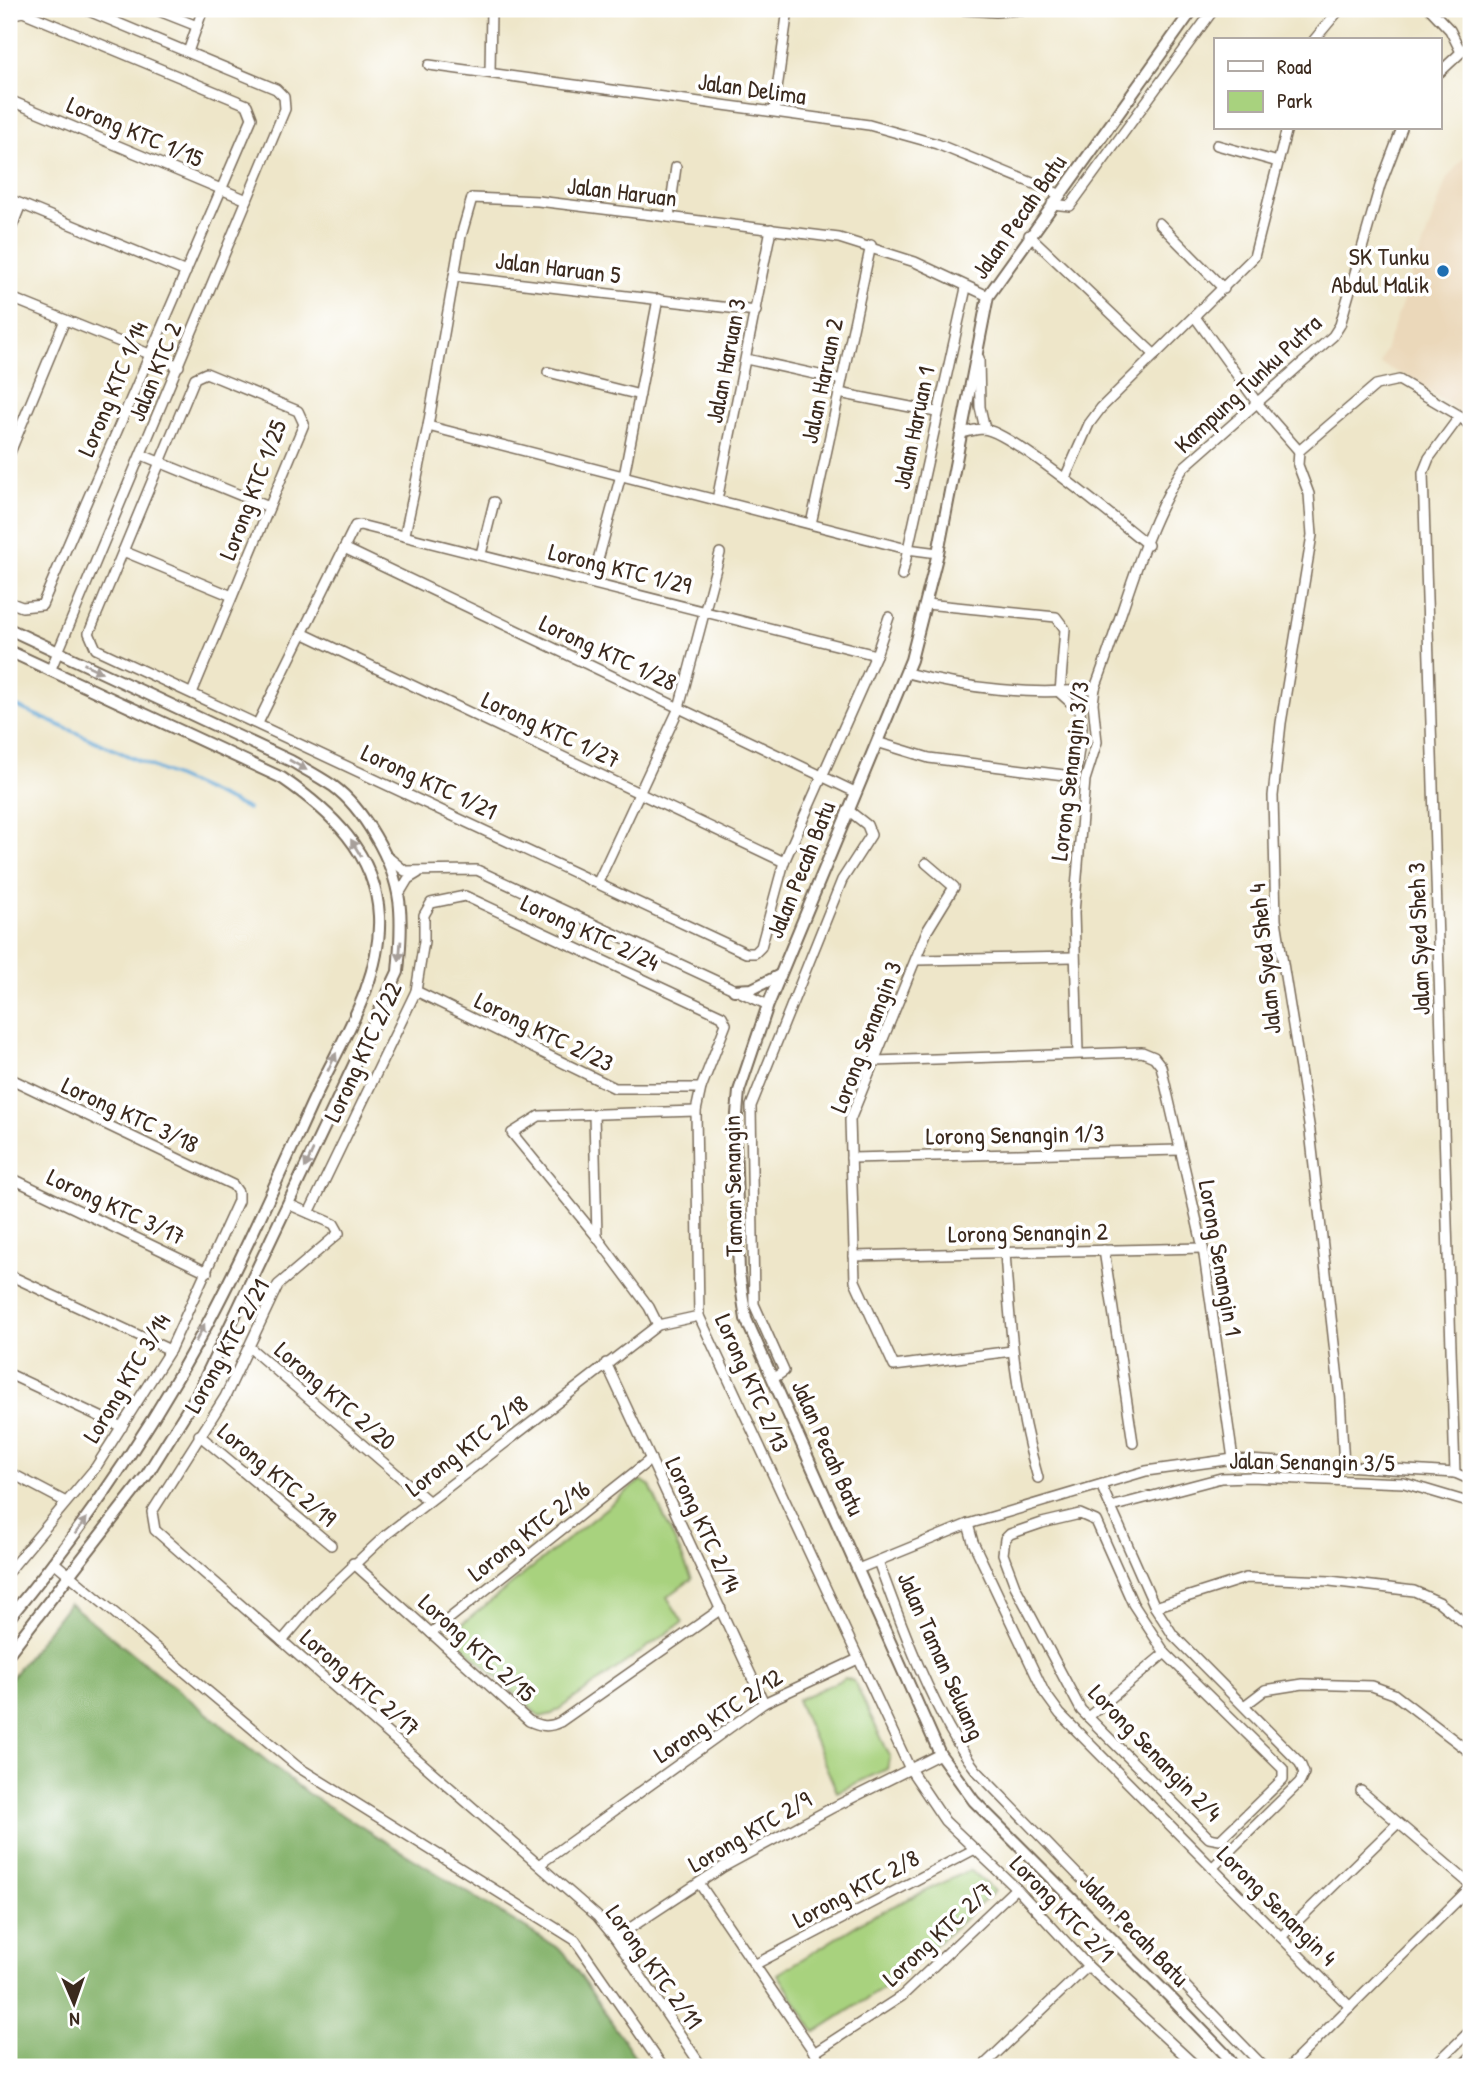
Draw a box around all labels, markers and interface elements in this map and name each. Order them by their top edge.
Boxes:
legend [1214,38,1442,130]
text: Road [1277,52,1311,81]
street label: Jalan Delima [696,65,808,111]
text: Park [1277,86,1312,115]
street label: Lorong KTC 1/15 [63,88,208,174]
street label: Jalan Pecah Batu [963,147,1073,285]
street label: Jalan Haruan [565,168,679,214]
place label: SK Tunku Abdul Malik [1331,240,1429,300]
street label: Jalan Haruan 5 [494,243,623,291]
marker: SK Tunku Abdul Malik [1435,263,1451,279]
street label: Jalan Haruan 3 [697,296,753,426]
street label: Kampung Tunku Putra [1167,307,1328,460]
street label: Jalan Haruan 2 [792,315,850,446]
street label: Lorong KTC 1/14 [69,316,155,461]
street label: Jalan KTC 2 [120,317,188,426]
street label: Jalan Haruan 1 [884,364,942,492]
street label: Lorong KTC 1/25 [211,415,293,564]
street label: Lorong KTC 1/29 [546,535,695,601]
street label: Lorong KTC 1/28 [535,606,682,698]
one-way arrow [82,663,103,674]
street label: Lorong Senangin 3/3 [1042,679,1096,862]
street label: Lorong KTC 1/27 [477,683,626,775]
street label: Lorong KTC 1/21 [357,736,502,826]
one-way arrow [289,759,308,772]
street label: Jalan Pecah Batu [758,796,842,943]
one-way arrow [350,839,362,858]
street label: Jalan Syed Sheh 3 [1399,862,1437,1016]
street label: Jalan Syed Sheh 4 [1240,882,1288,1036]
street label: Lorong KTC 2/24 [516,886,665,978]
one-way arrow [394,941,405,963]
street label: Lorong Senangin 3 [822,956,909,1117]
street label: Lorong KTC 2/22 [316,976,408,1127]
street label: Lorong KTC 2/23 [470,984,619,1078]
one-way arrow [326,1052,337,1072]
street label: Lorong KTC 3/18 [57,1069,204,1160]
street label: Taman Senangin [715,1115,749,1257]
street label: Lorong Senangin 1/3 [926,1116,1104,1152]
one-way arrow [303,1149,315,1169]
street label: Lorong KTC 3/17 [42,1160,190,1252]
street label: Lorong Senangin 1 [1192,1178,1250,1338]
street label: Lorong Senangin 2 [948,1215,1108,1249]
street label: Lorong KTC 2/21 [176,1273,276,1418]
street label: Lorong KTC 3/14 [75,1307,177,1448]
street label: Lorong KTC 2/13 [708,1309,798,1457]
one-way arrow [195,1323,206,1343]
street label: Lorong KTC 2/20 [268,1334,403,1457]
street label: Jalan Pecah Batu [785,1375,873,1521]
street label: Lorong KTC 2/18 [398,1387,534,1503]
street label: Lorong KTC 2/19 [211,1415,344,1534]
street label: Jalan Senangin 3/5 [1229,1444,1395,1478]
street label: Lorong KTC 2/14 [659,1452,749,1598]
street label: Lorong KTC 2/16 [461,1472,596,1588]
one-way arrow [74,1517,88,1535]
street label: Jalan Taman Seluang [891,1567,993,1745]
street label: Lorong KTC 2/15 [412,1586,543,1708]
street label: Lorong KTC 2/17 [294,1621,427,1743]
street label: Lorong KTC 2/12 [647,1660,788,1770]
street label: Lorong Senangin 2/4 [1082,1677,1229,1828]
street label: Lorong KTC 2/9 [682,1783,817,1879]
street label: Lorong Senangin 4 [1211,1838,1345,1972]
street label: Lorong KTC 2/8 [787,1841,924,1935]
street label: Lorong KTC 2/1 [1004,1848,1122,1969]
street label: Jalan Pecah Batu [1073,1866,1197,1993]
street label: Lorong KTC 2/7 [875,1874,1000,1993]
street label: Lorong KTC 2/11 [599,1898,711,2035]
north arrow [38,1968,108,2038]
text: N [69,2007,80,2033]

